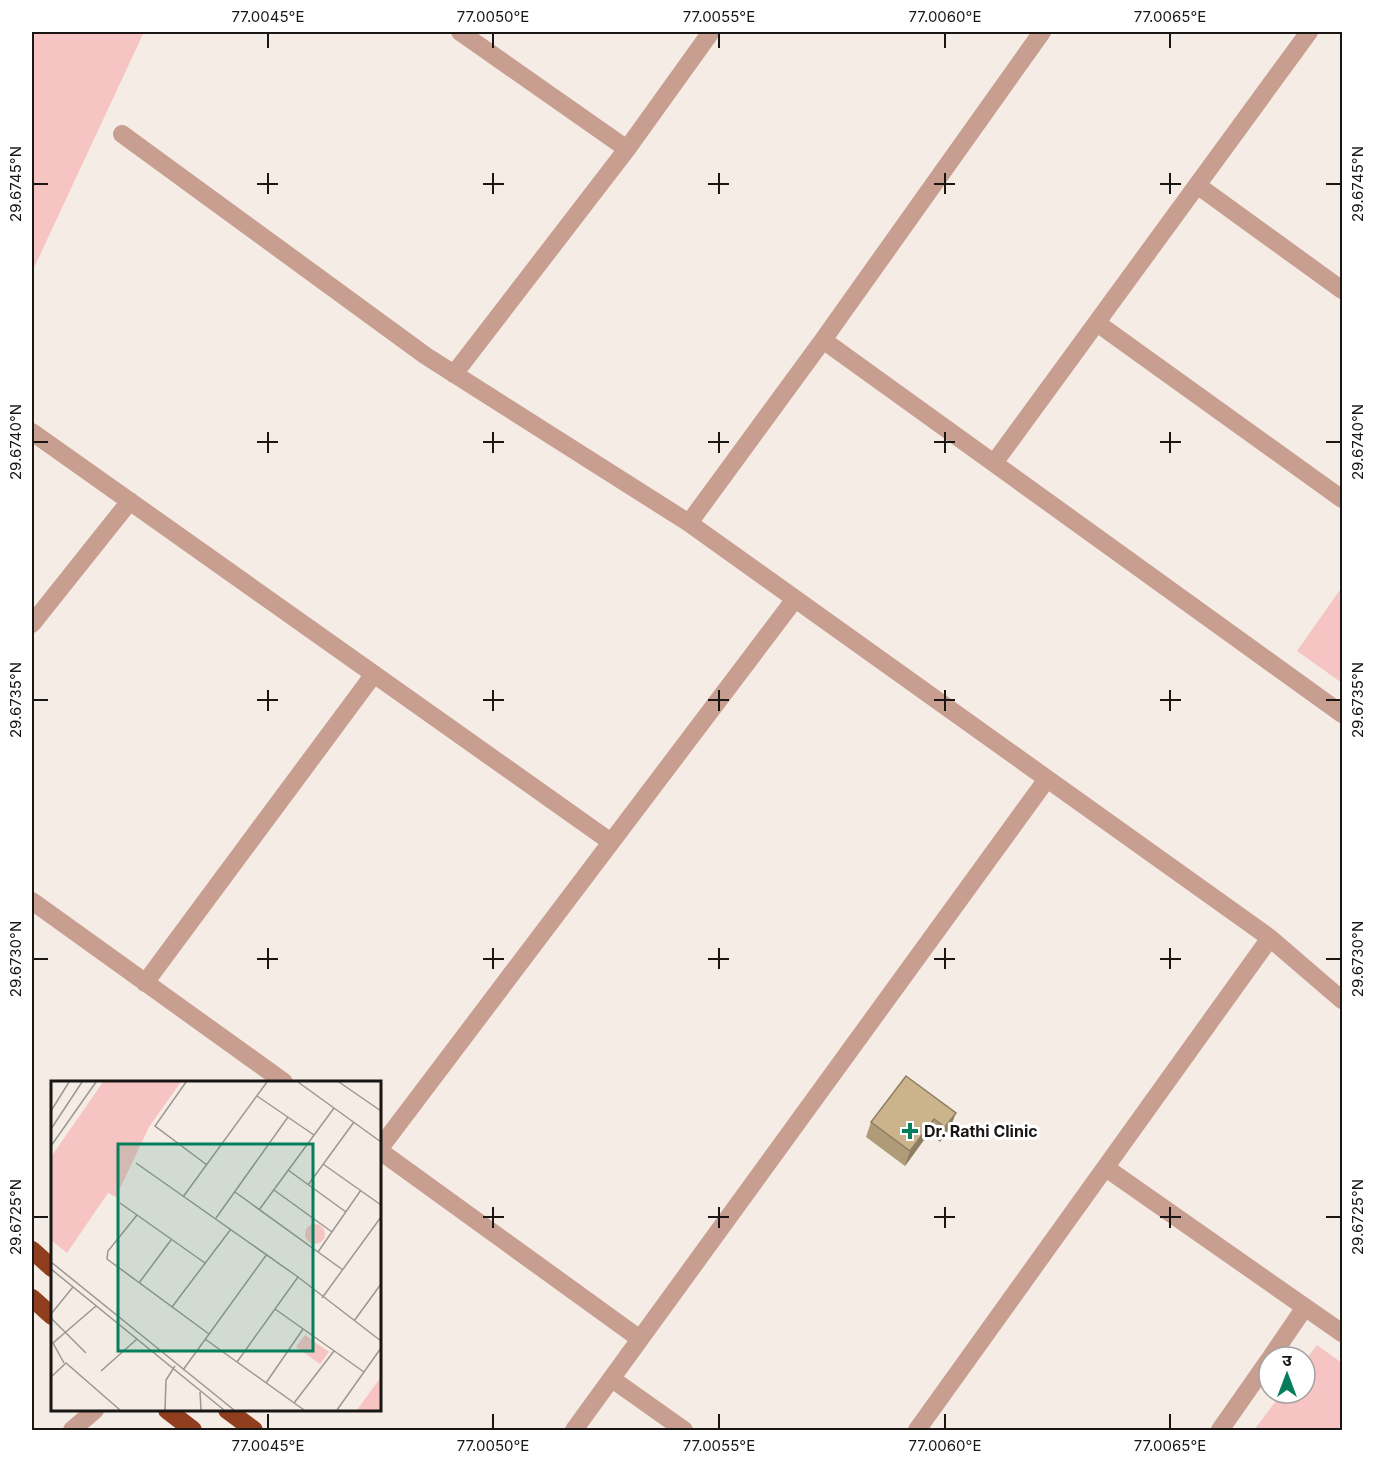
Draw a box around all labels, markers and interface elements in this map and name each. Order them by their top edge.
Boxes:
text: 77.0045°E [232,7,304,26]
text: 77.0050°E [457,7,529,26]
text: 77.0055°E [683,7,755,26]
text: 77.0060°E [909,7,981,26]
text: 77.0065°E [1134,7,1206,26]
text: 29.6745°N [6,146,25,222]
text: 29.6745°N [1348,146,1367,222]
text: 29.6740°N [6,404,25,480]
text: 29.6740°N [1348,404,1367,480]
text: 29.6735°N [6,662,25,738]
text: 29.6735°N [1348,662,1367,738]
text: 29.6730°N [6,921,25,997]
text: 29.6730°N [1348,921,1367,997]
inset map [51,1081,381,1411]
place label: Dr. Rathi Clinic [924,1121,1038,1141]
marker: Dr. Rathi Clinic [901,1122,919,1140]
text: 29.6725°N [6,1179,25,1255]
text: 29.6725°N [1348,1179,1367,1255]
north arrow [1257,1345,1317,1405]
text: उ [1282,1350,1292,1370]
text: 77.0045°E [232,1436,304,1455]
text: 77.0050°E [457,1436,529,1455]
text: 77.0055°E [683,1436,755,1455]
text: 77.0060°E [909,1436,981,1455]
text: 77.0065°E [1134,1436,1206,1455]

